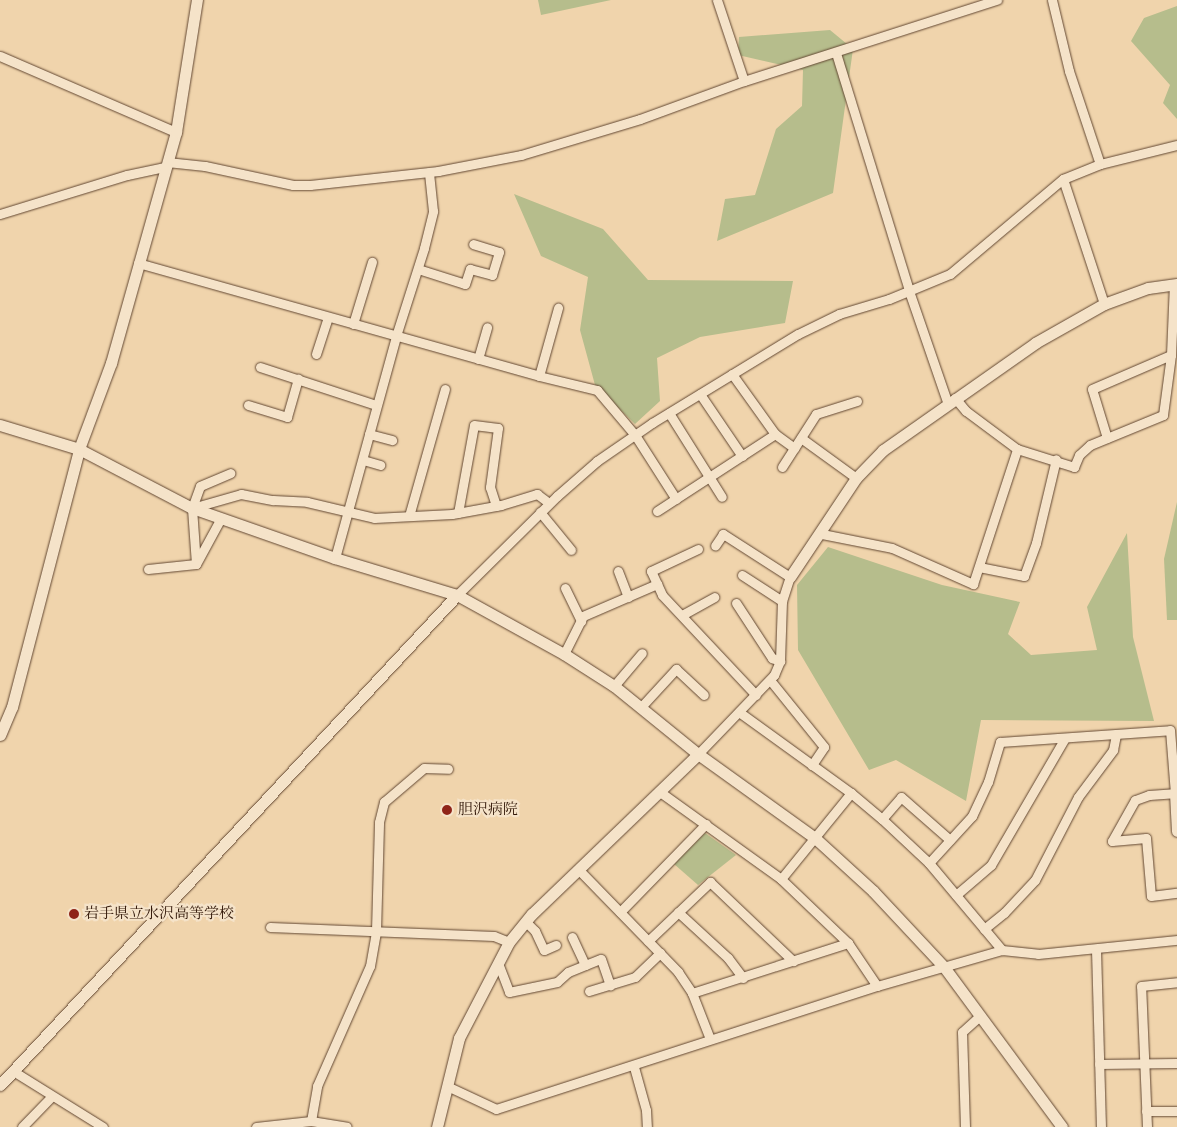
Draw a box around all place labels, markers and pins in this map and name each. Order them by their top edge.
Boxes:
place label: 胆沢病院 [458,801,518,819]
marker: 胆沢病院 [440,803,454,817]
place label: 岩手県立水沢高等学校 [84,905,234,923]
marker: 岩手県立水沢高等学校 [68,908,80,920]

